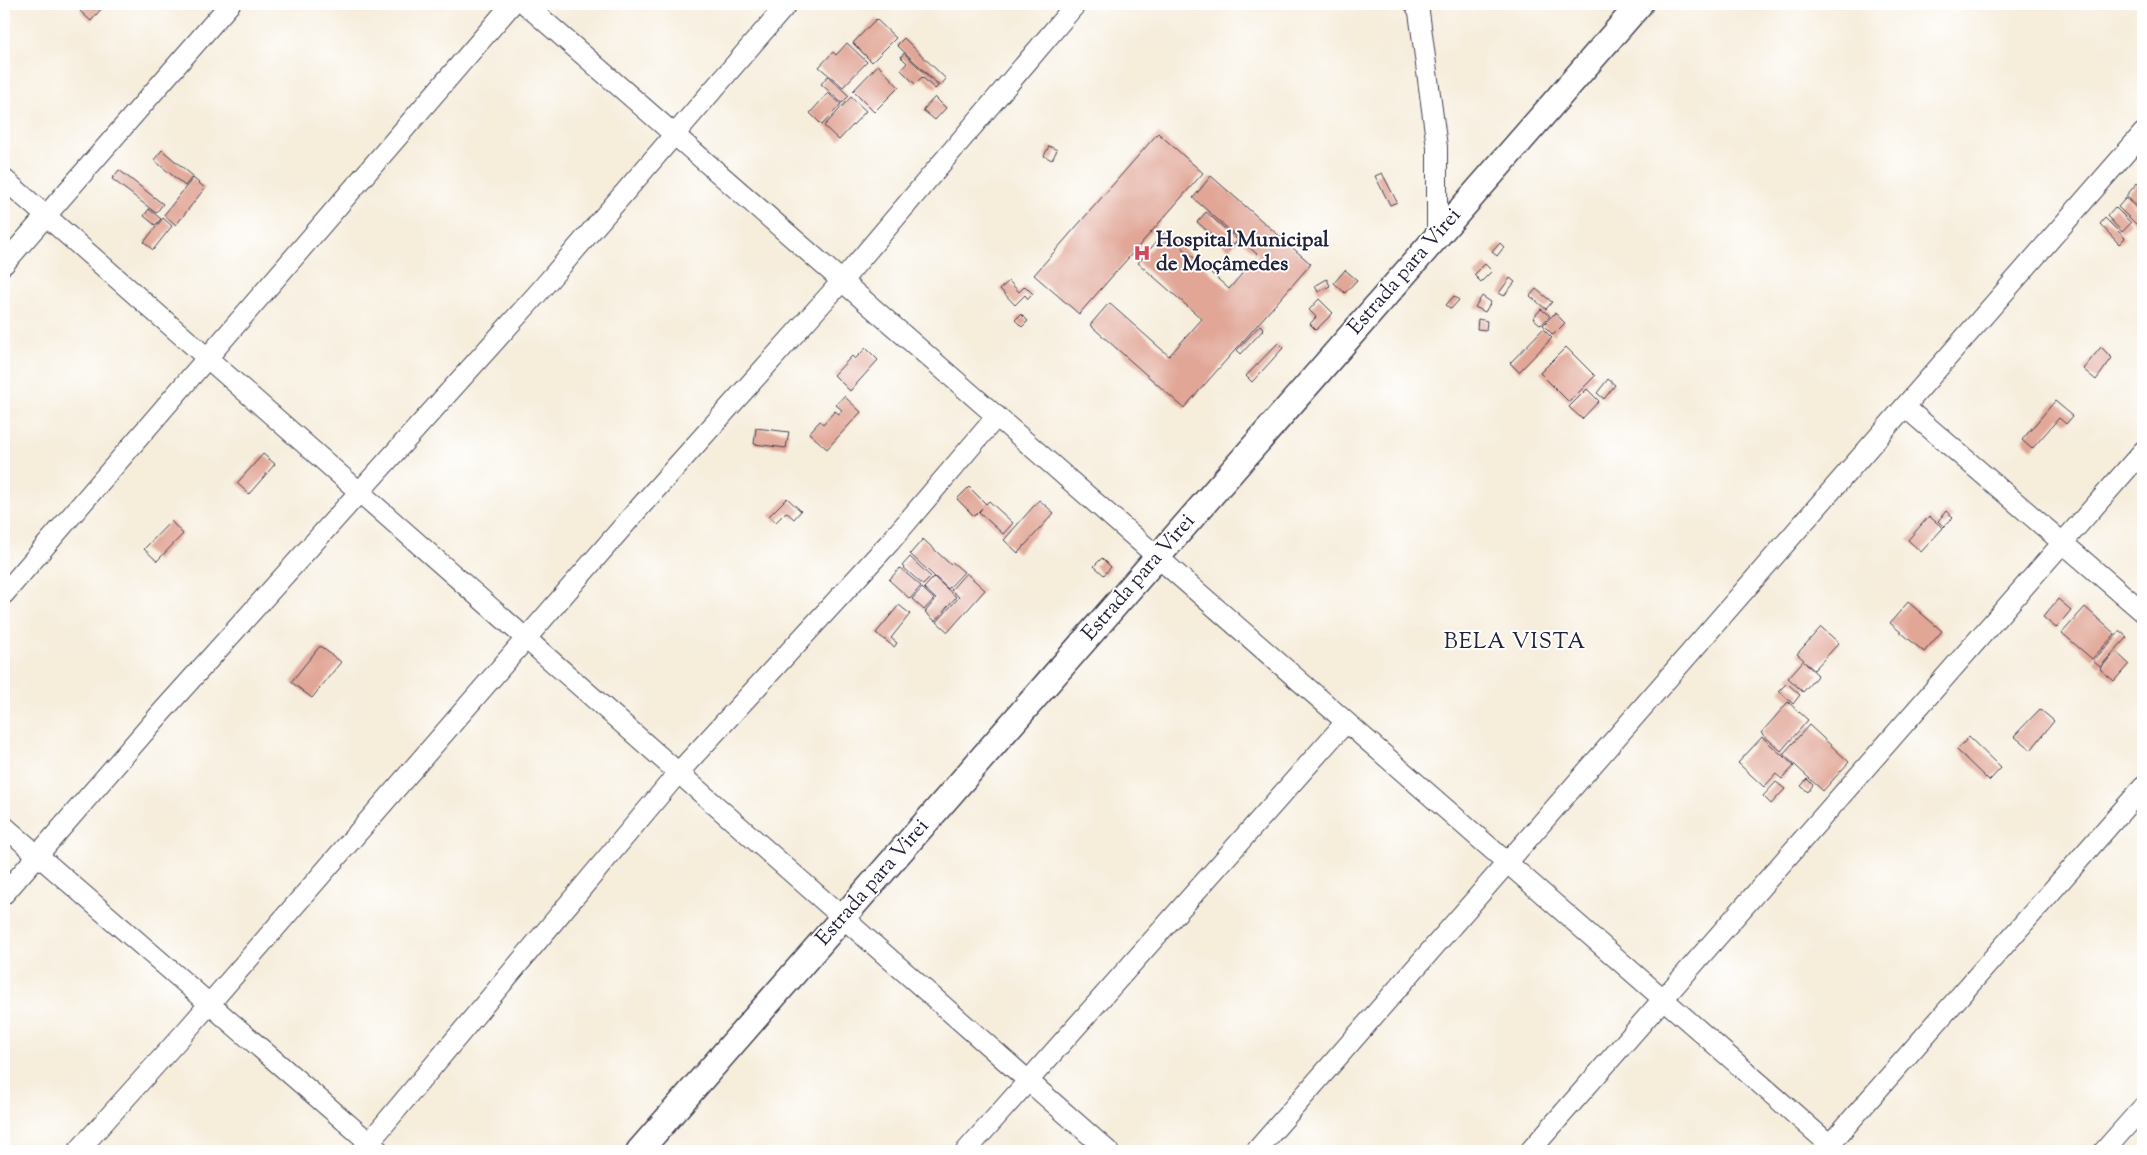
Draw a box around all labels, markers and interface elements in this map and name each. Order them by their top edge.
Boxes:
street label: Estrada para Virei [1341,202,1469,342]
place label: Hospital Municipal de Moçâmedes [1156,226,1329,280]
hospital icon: Hospital Municipal de Moçâmedes [1132,243,1152,263]
street label: Estrada para Virei [1075,508,1203,648]
district label: BELA VISTA [1444,627,1586,659]
street label: Estrada para Virei [809,813,937,953]

